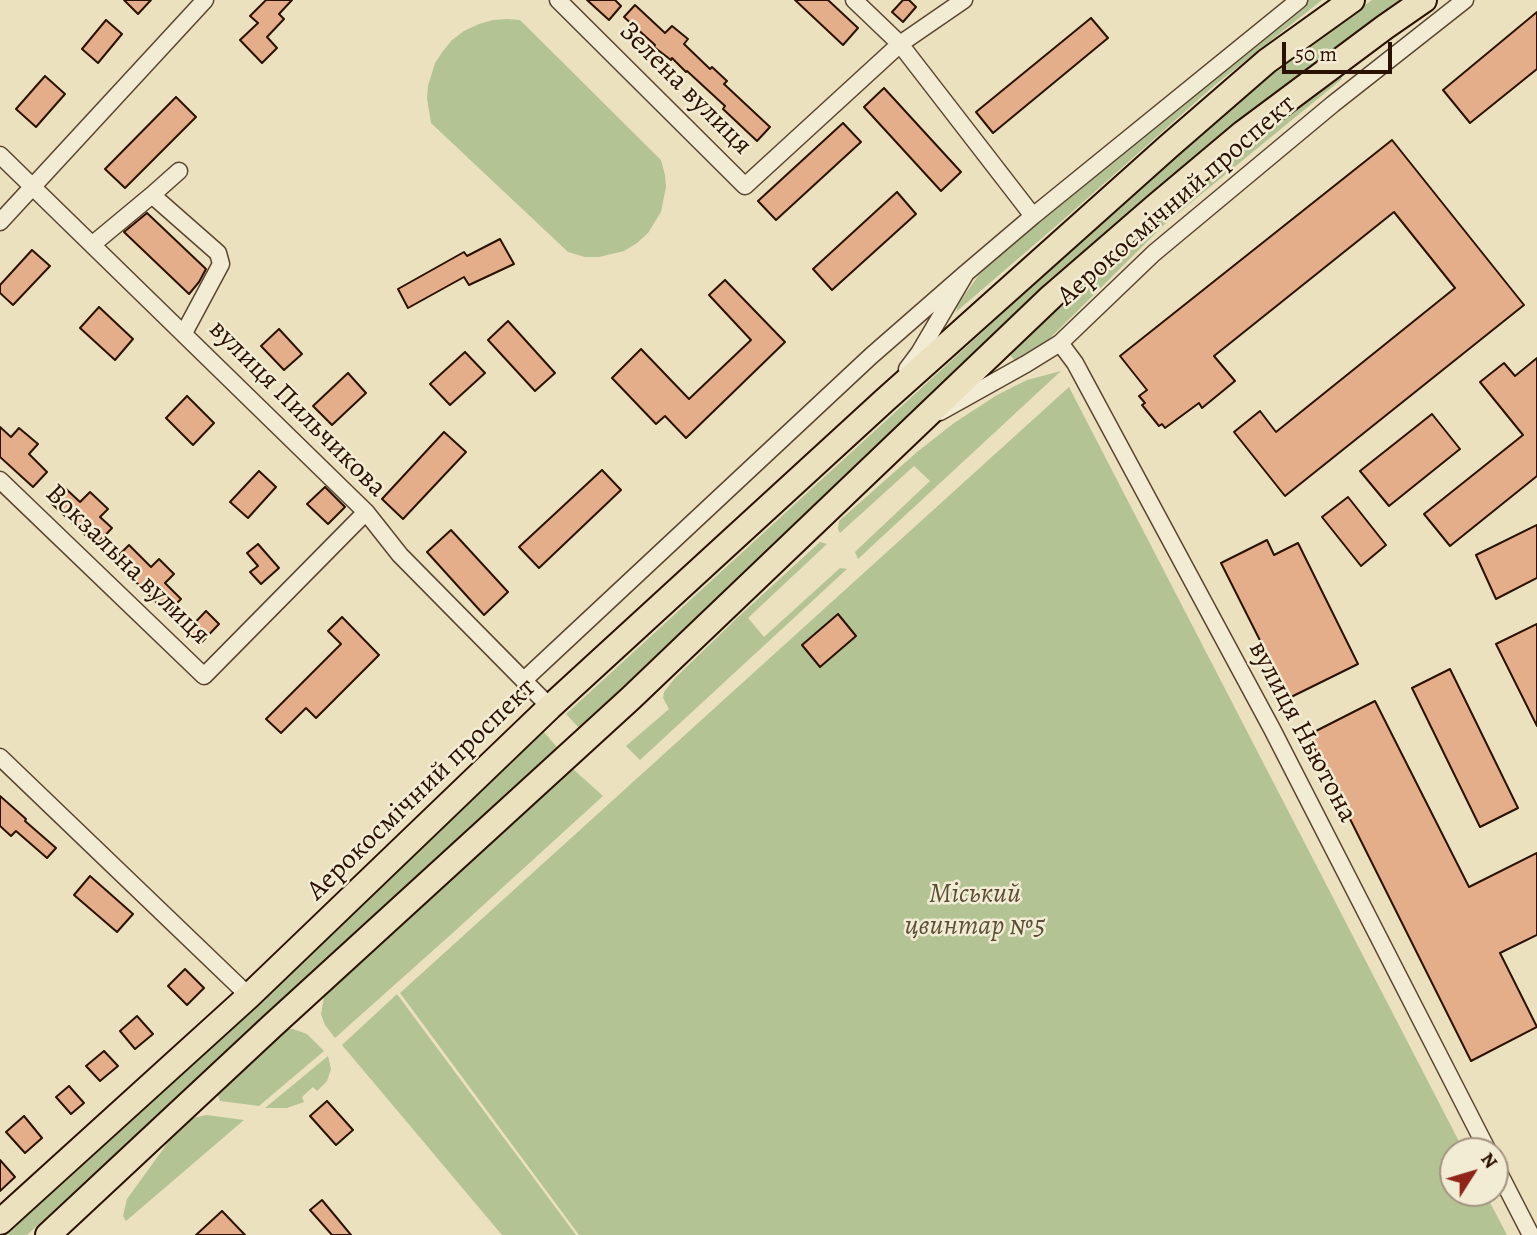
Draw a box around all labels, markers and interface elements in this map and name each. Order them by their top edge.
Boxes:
street label: Зелена вулиця [612,16,758,162]
scale bar [1285,28,1395,72]
text: 50 m [1295,40,1337,68]
street label: Аерокосмічний проспект [1051,88,1303,314]
street label: вулиця Пильчикова [201,313,393,505]
street label: Вокзальна вулиця [38,478,216,652]
street label: вулиця Ньютона [1240,636,1364,828]
street label: Аерокосмічний проспект [301,672,543,908]
park label: Міський цвинтар №5 [904,878,1046,944]
north arrow [1439,1137,1509,1207]
text: N [1475,1147,1504,1174]

